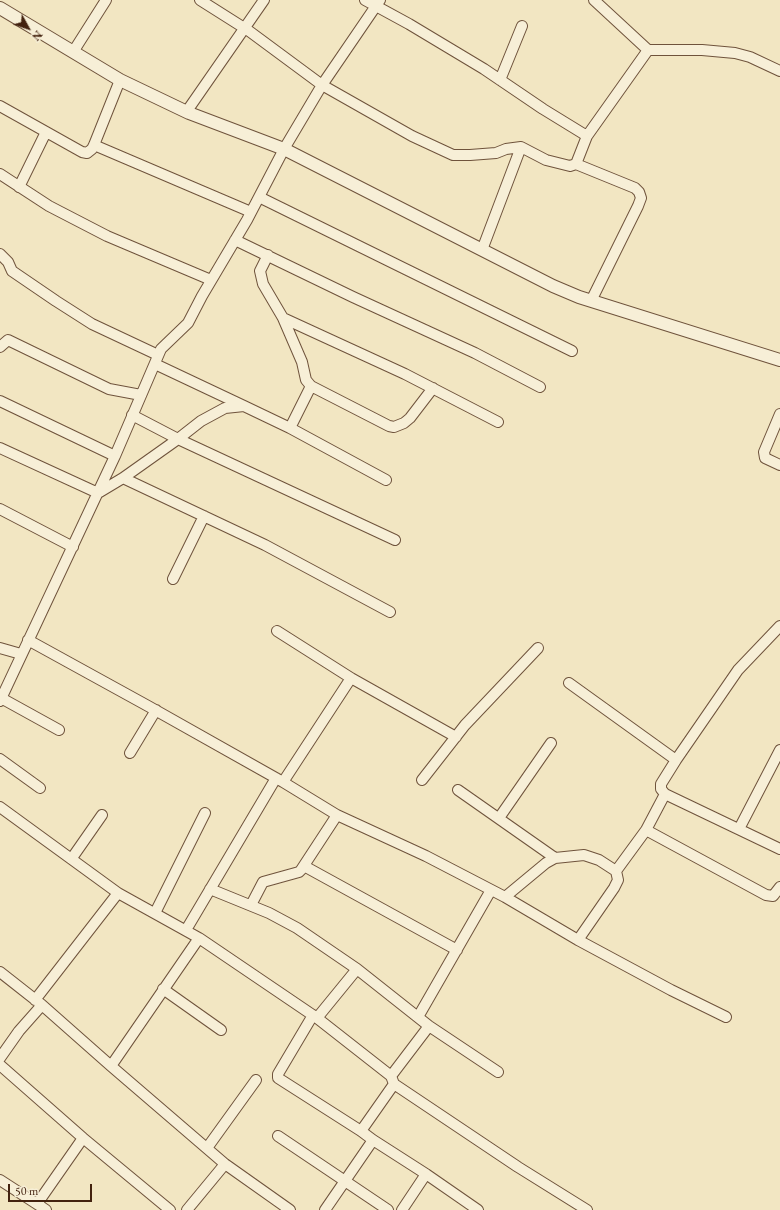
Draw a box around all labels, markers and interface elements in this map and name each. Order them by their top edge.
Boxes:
north arrow [8,8,48,48]
text: N [29,28,45,44]
scale bar [10,1176,94,1202]
text: 50 m [15,1183,38,1199]

